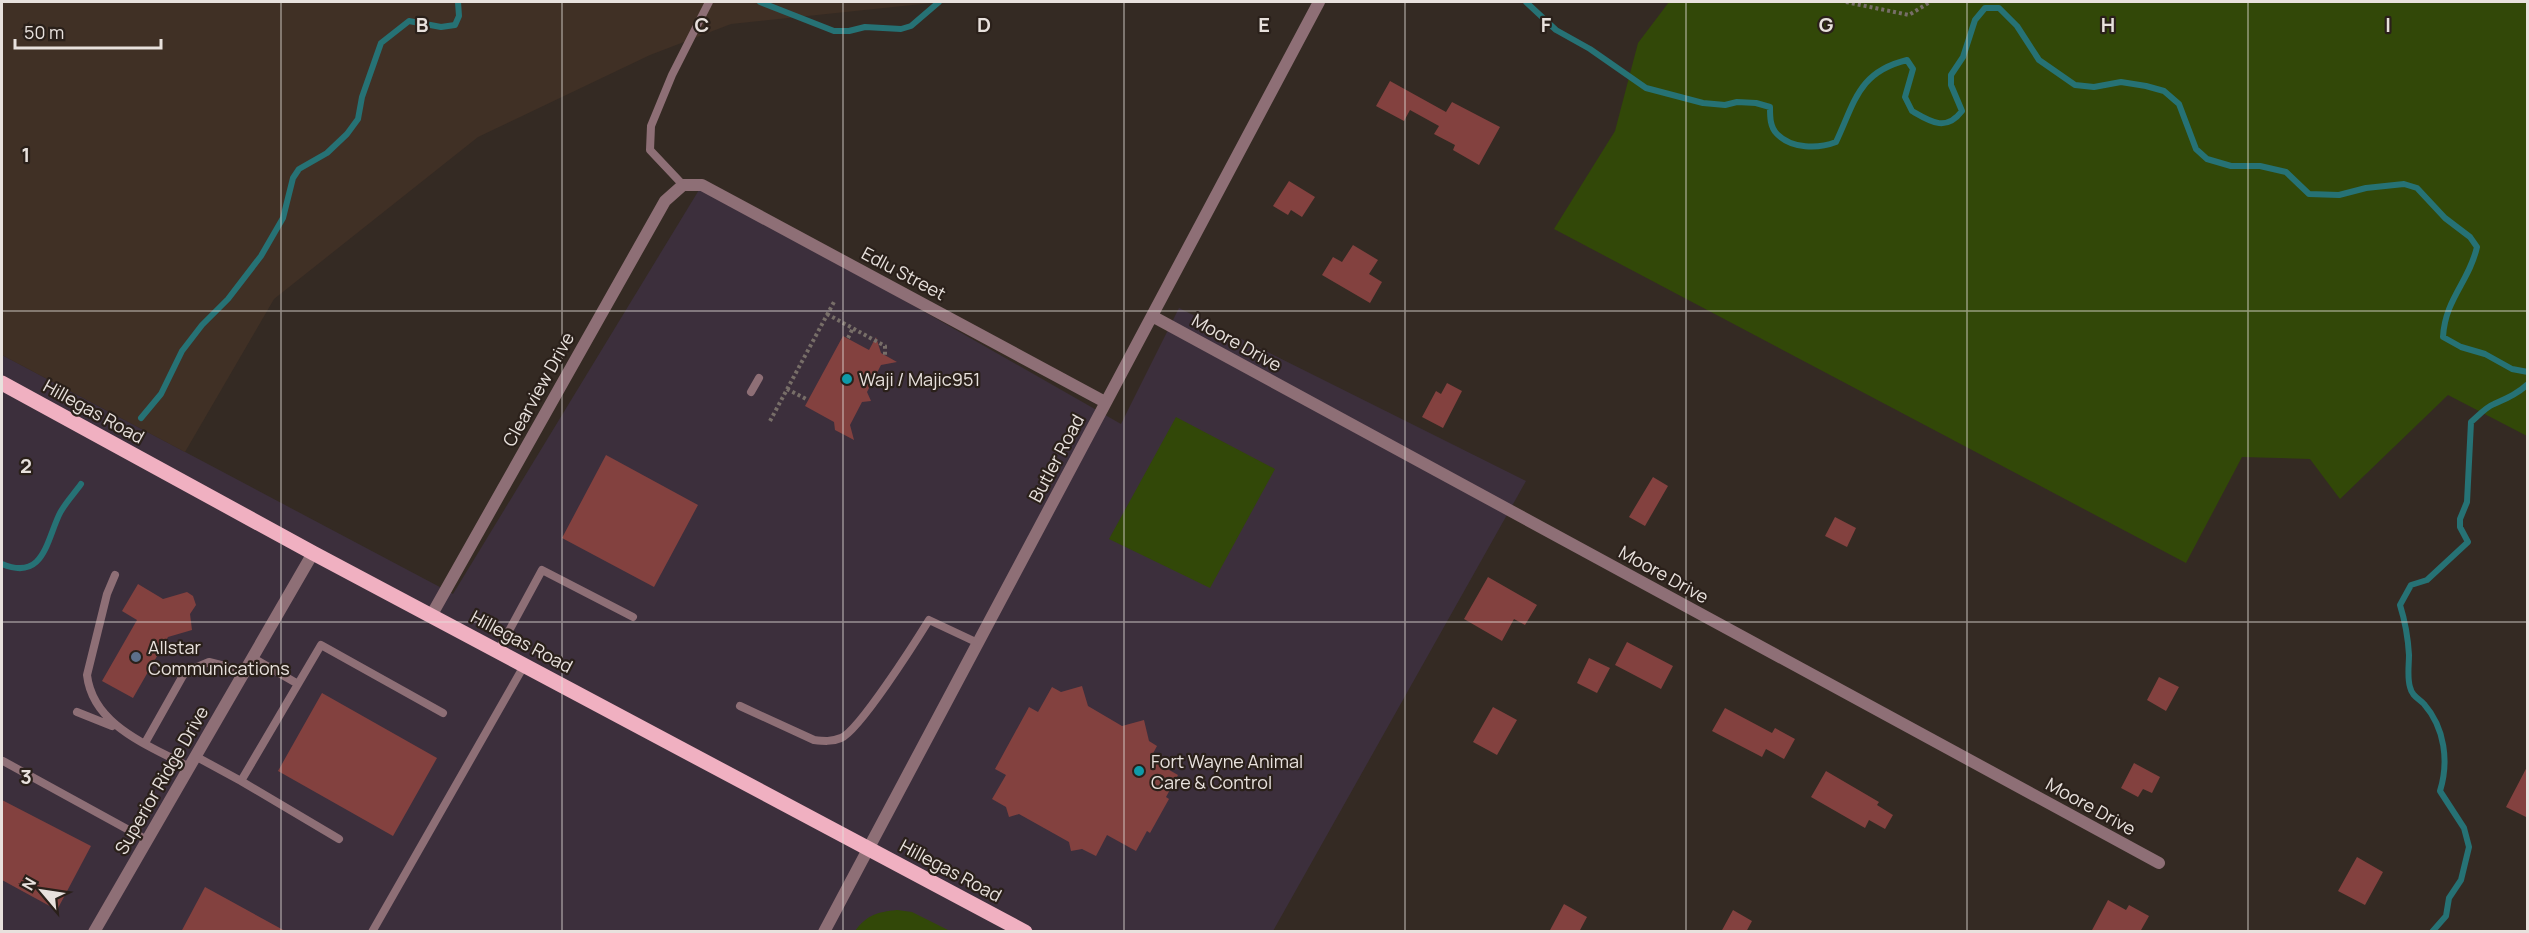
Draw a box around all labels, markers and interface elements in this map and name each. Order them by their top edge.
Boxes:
text: B [416,11,429,38]
text: C [695,11,709,38]
text: D [977,11,991,38]
text: E [1258,11,1270,38]
text: F [1541,11,1552,38]
text: G [1819,11,1834,38]
text: H [2101,11,2115,38]
text: I [2385,11,2391,38]
scale bar [15,12,160,50]
text: 50 m [24,20,64,44]
text: 1 [22,141,30,168]
street label: Edlu Street [858,241,950,305]
street label: Moore Drive [1188,308,1286,376]
street label: Clearview Drive [497,328,579,450]
place label: Waji / Majic951 [859,367,980,391]
marker: Waji / Majic951 [840,372,854,386]
street label: Hillegas Road [39,373,149,449]
street label: Butler Road [1023,410,1089,506]
text: 2 [20,452,32,479]
street label: Moore Drive [1615,540,1713,608]
street label: Hillegas Road [467,604,577,678]
place label: Allstar Communications [148,635,290,680]
marker: Allstar Communications [129,650,143,664]
street label: Superior Ridge Drive [109,701,213,859]
place label: Fort Wayne Animal Care & Control [1151,749,1303,794]
text: 3 [20,763,32,790]
marker: Fort Wayne Animal Care & Control [1132,764,1146,778]
street label: Moore Drive [2042,772,2140,840]
street label: Hillegas Road [896,833,1006,907]
north arrow [12,861,72,921]
text: N [16,873,41,894]

